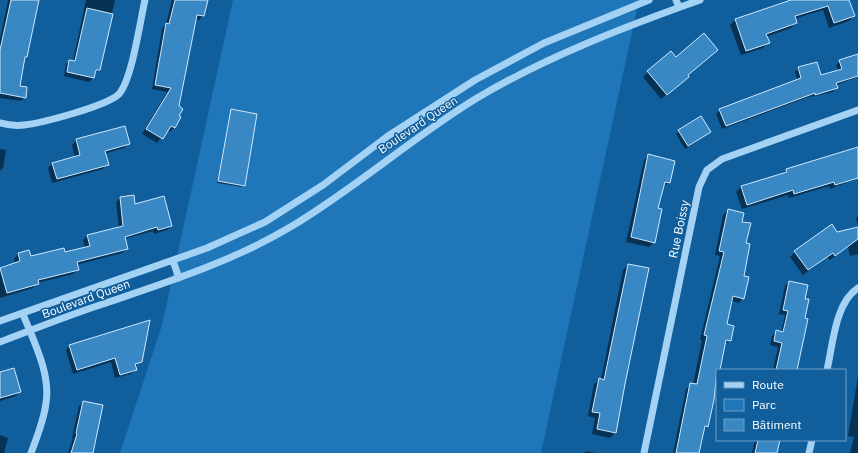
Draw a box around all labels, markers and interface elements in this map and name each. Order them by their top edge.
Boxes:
street label: Boulevard Queen [375,92,460,157]
street label: Rue Boissy [665,199,692,259]
street label: Boulevard Queen [40,276,132,321]
legend [716,369,846,441]
text: Route [752,377,784,392]
text: Parc [752,397,776,412]
text: Bâtiment [752,417,802,432]

